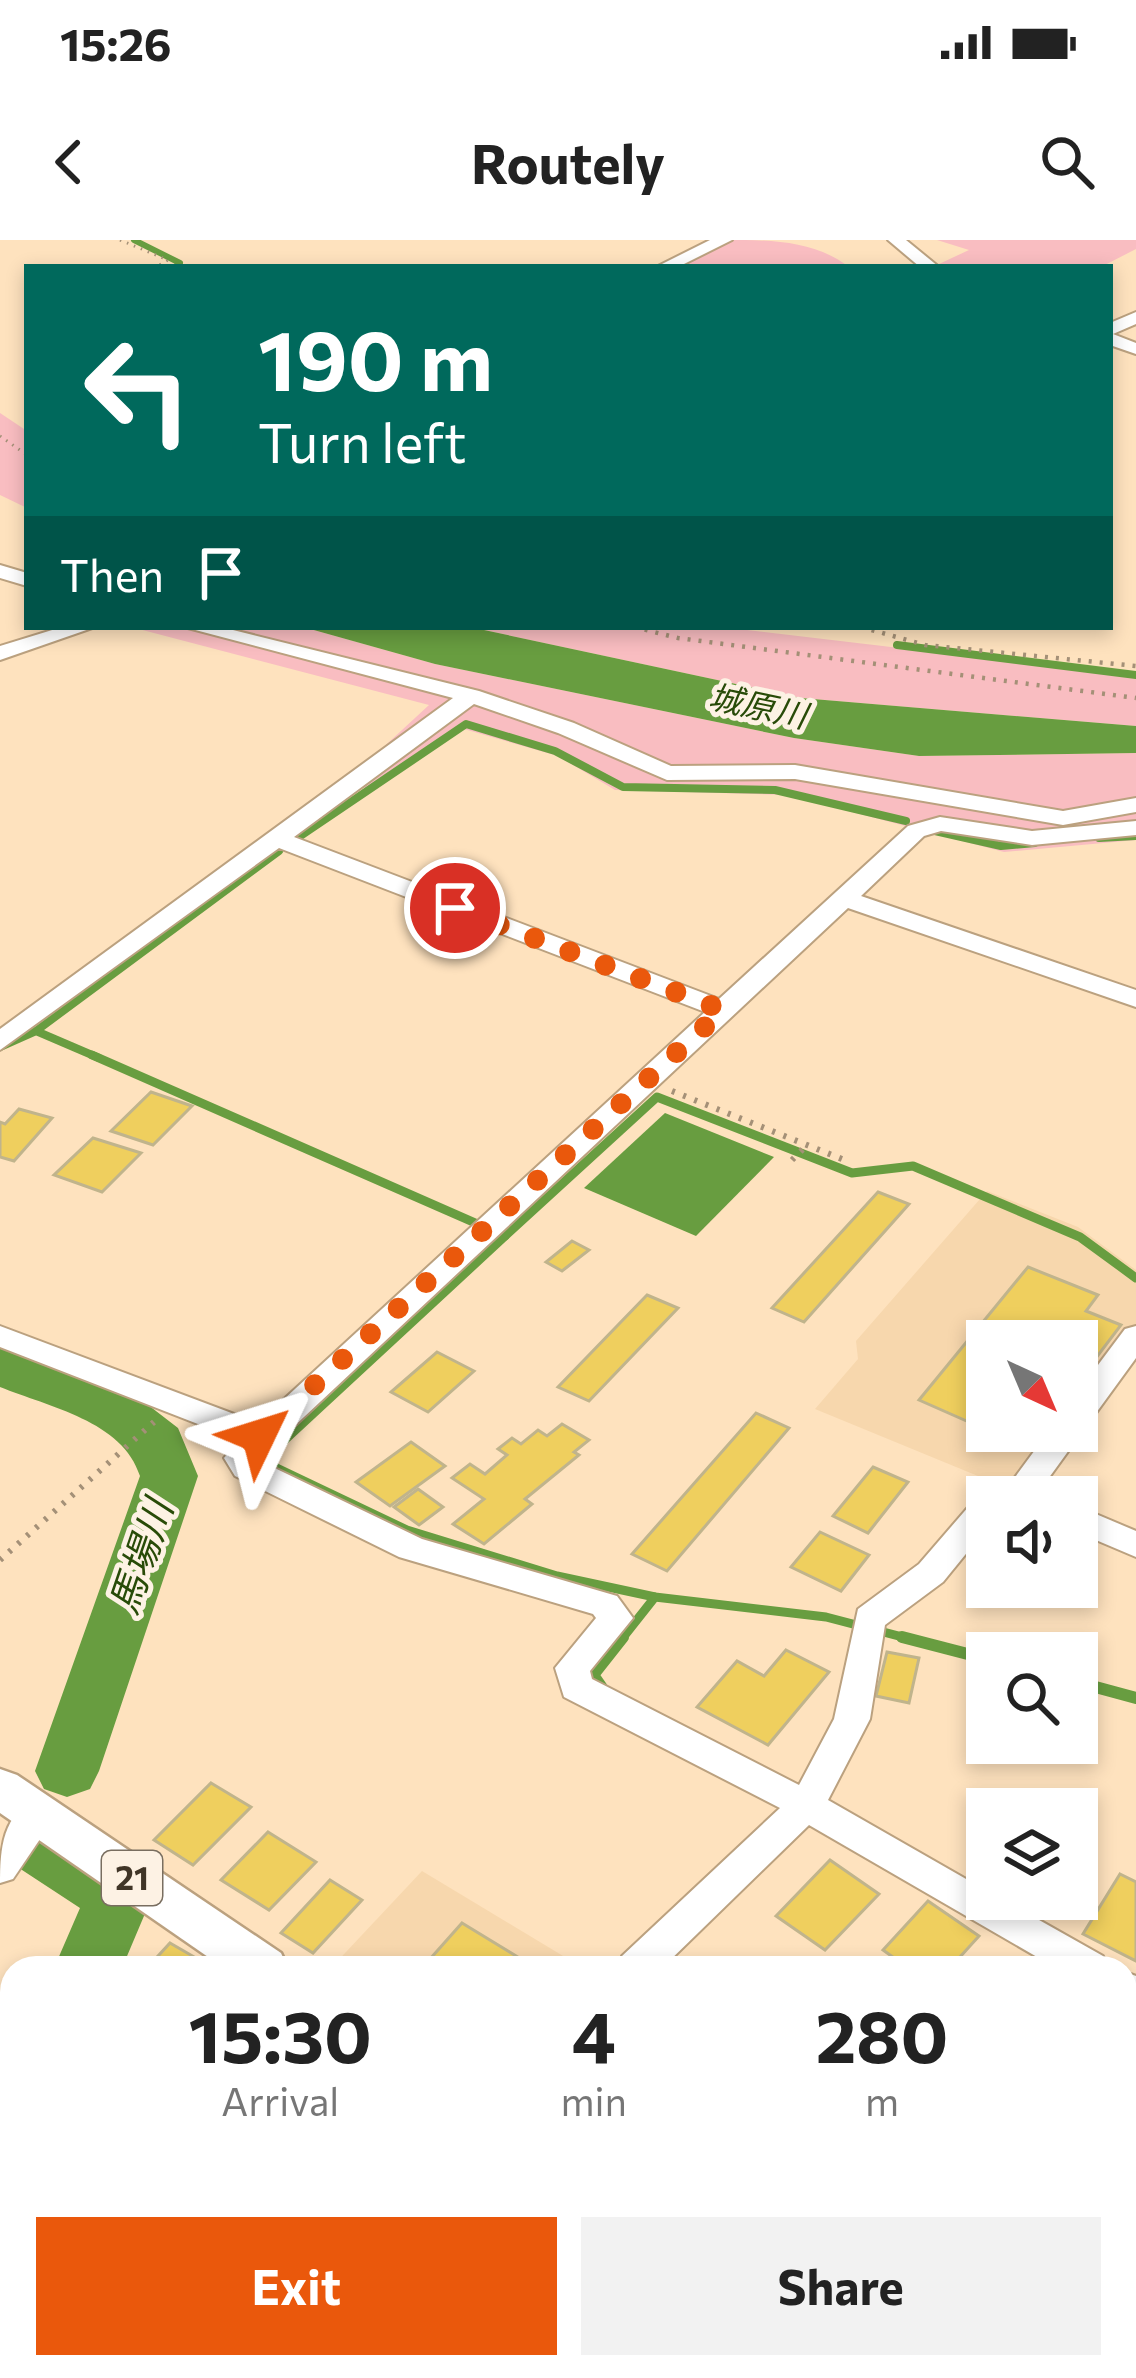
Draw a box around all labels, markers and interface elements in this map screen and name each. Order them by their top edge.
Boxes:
text: 15:26 [60,15,172,70]
icon: back [36,129,102,195]
text: Routely [471,129,665,195]
icon: search [1034,129,1100,195]
text: 190 m [258,306,493,408]
icon: left [60,312,216,468]
text: Turn left [258,408,466,474]
icon: arrive [188,540,254,606]
text: Then [60,546,164,601]
water label: 城原川 [706,674,814,736]
pin [404,857,506,959]
icon: arrive [422,875,488,941]
north arrow [966,1320,1098,1452]
map controls [966,1320,1098,1920]
position arrow [196,1373,322,1499]
button: sound [966,1476,1098,1608]
water label: 馬場川 [97,1489,182,1619]
button: search [966,1632,1098,1764]
button: layers [966,1788,1098,1920]
road number: 21 [102,1851,162,1905]
text: 15:30 [189,1990,372,2078]
text: 4 [572,1990,616,2078]
text: 280 [815,1990,948,2078]
text: Arrival [221,2076,339,2124]
text: min [561,2076,627,2124]
text: m [865,2076,899,2124]
button: Exit [36,2217,557,2355]
button: Share [581,2217,1101,2355]

